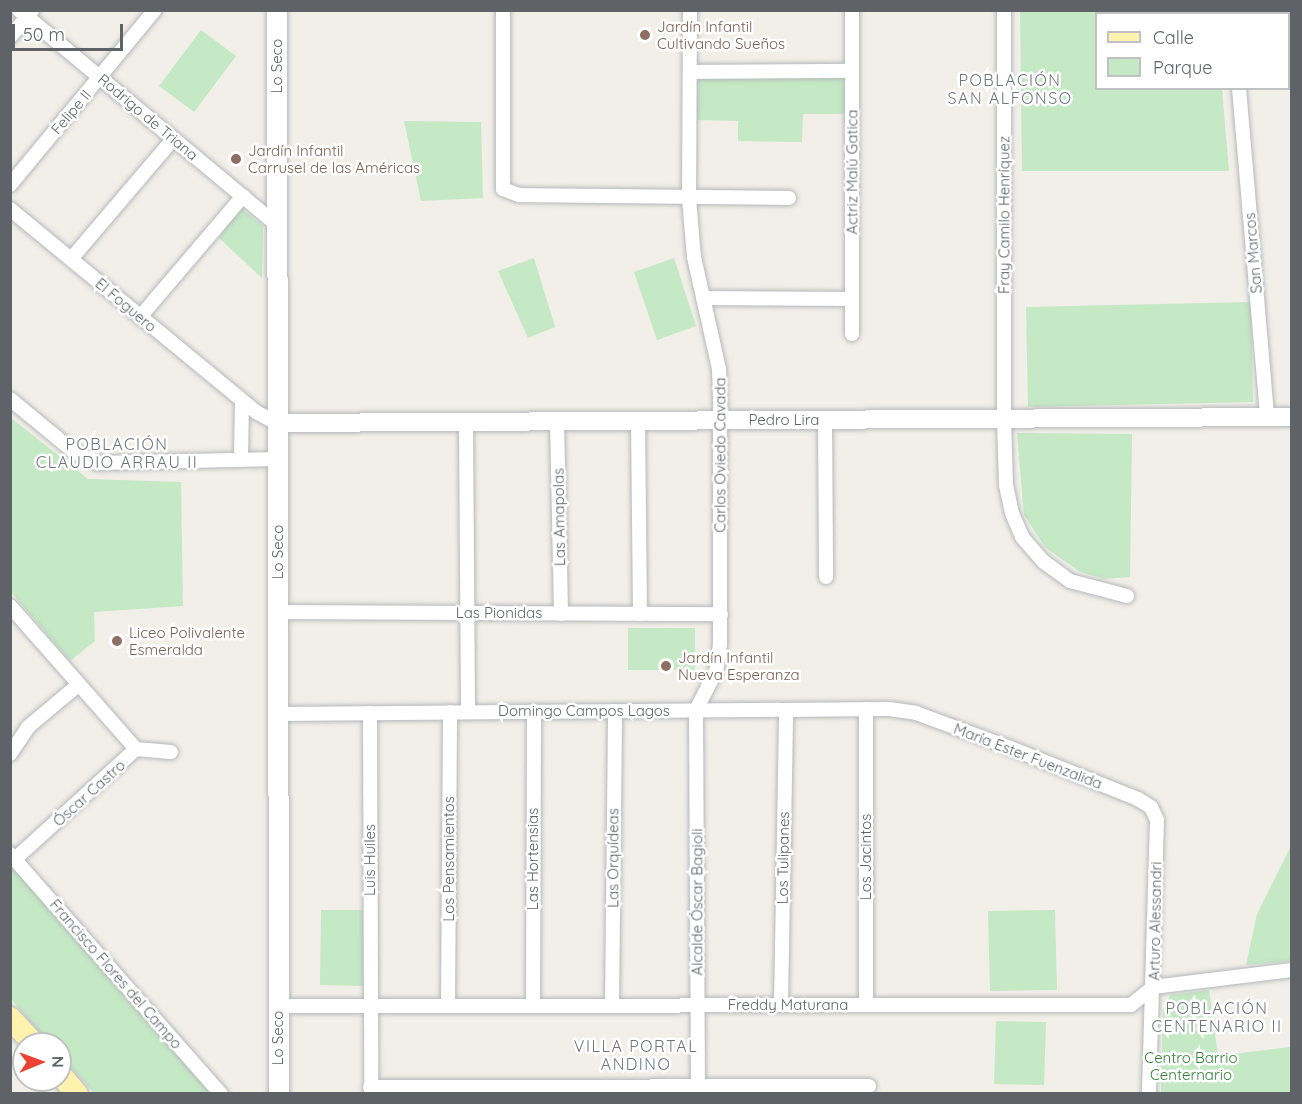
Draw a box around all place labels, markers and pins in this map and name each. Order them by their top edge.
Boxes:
place label: Jardín Infantil Cultivando Sueños [657,17,785,52]
marker: Jardín Infantil Cultivando Sueños [638,28,652,42]
place label: Jardín Infantil Carrusel de las Américas [248,141,420,176]
marker: Jardín Infantil Carrusel de las Américas [229,152,243,166]
place label: Liceo Polivalente Esmeralda [129,623,245,658]
marker: Liceo Polivalente Esmeralda [110,634,124,648]
place label: Jardín Infantil Nueva Esperanza [678,648,800,683]
marker: Jardín Infantil Nueva Esperanza [659,659,673,673]

